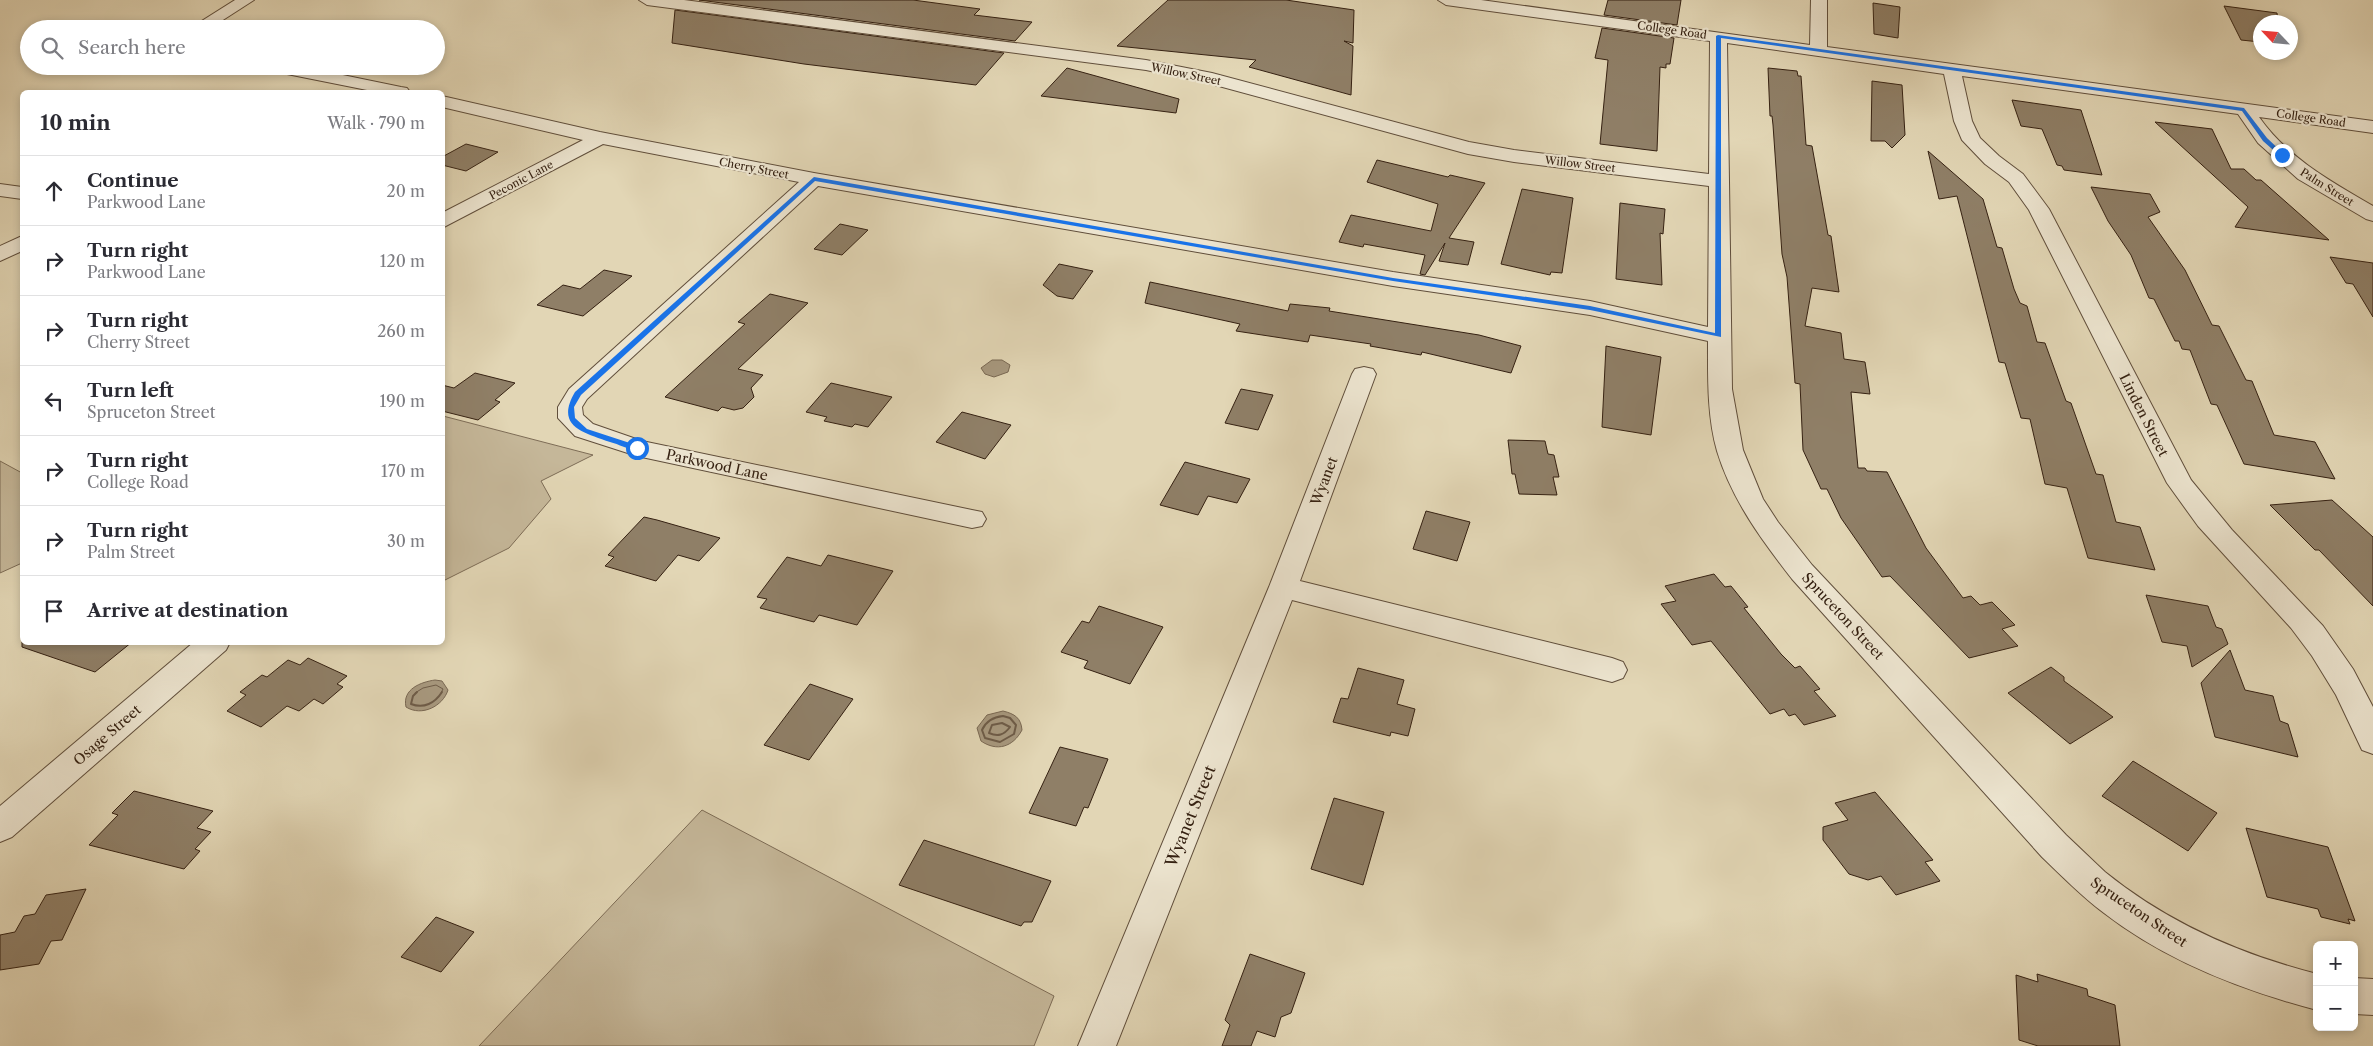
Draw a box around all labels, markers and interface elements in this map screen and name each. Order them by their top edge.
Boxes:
north arrow [2253,15,2298,60]
street label: College Road [1636,18,1708,42]
search box [20,20,445,75]
icon: search [38,34,66,62]
text: Search here [78,36,186,59]
street label: Willow Street [1149,60,1222,88]
street label: College Road [2275,106,2347,130]
text: 10 min [40,110,111,135]
text: Walk · 790 m [327,113,425,133]
route end [2271,144,2294,167]
street label: Willow Street [1543,153,1616,175]
street label: Cherry Street [718,154,790,182]
street label: Peconic Lane [487,157,555,203]
street label: Palm Street [2298,165,2356,209]
text: Continue [87,169,179,192]
icon: ahead [40,177,68,205]
text: 20 m [386,181,425,201]
text: Parkwood Lane [87,192,206,212]
text: Turn right [87,239,188,262]
icon: right [40,247,68,275]
text: 120 m [380,251,425,271]
text: Parkwood Lane [87,262,206,282]
text: Turn right [87,309,188,332]
icon: right [40,317,68,345]
text: 260 m [377,321,425,341]
text: Cherry Street [87,332,190,352]
street label: Linden Street [2115,370,2173,460]
text: Turn left [87,379,174,402]
icon: left [40,387,68,415]
text: 190 m [380,391,425,411]
text: Spruceton Street [87,402,215,422]
route start [626,437,649,460]
street label: Parkwood Lane [664,445,770,485]
text: Turn right [87,449,188,472]
street label: Wyanet [1306,454,1342,509]
icon: right [40,457,68,485]
text: 170 m [381,461,425,481]
text: College Road [87,472,189,492]
text: Turn right [87,519,188,542]
icon: right [40,527,68,555]
text: 30 m [387,531,425,551]
text: Palm Street [87,542,175,562]
street label: Spruceton Street [1798,569,1888,663]
icon: arrive [40,597,68,625]
text: Arrive at destination [87,599,288,622]
street label: Osage Street [70,701,145,769]
street label: Wyanet Street [1160,762,1220,871]
street label: Spruceton Street [2087,873,2191,951]
map controls [2313,941,2358,1031]
button: + [2313,941,2358,986]
button: − [2313,986,2358,1031]

